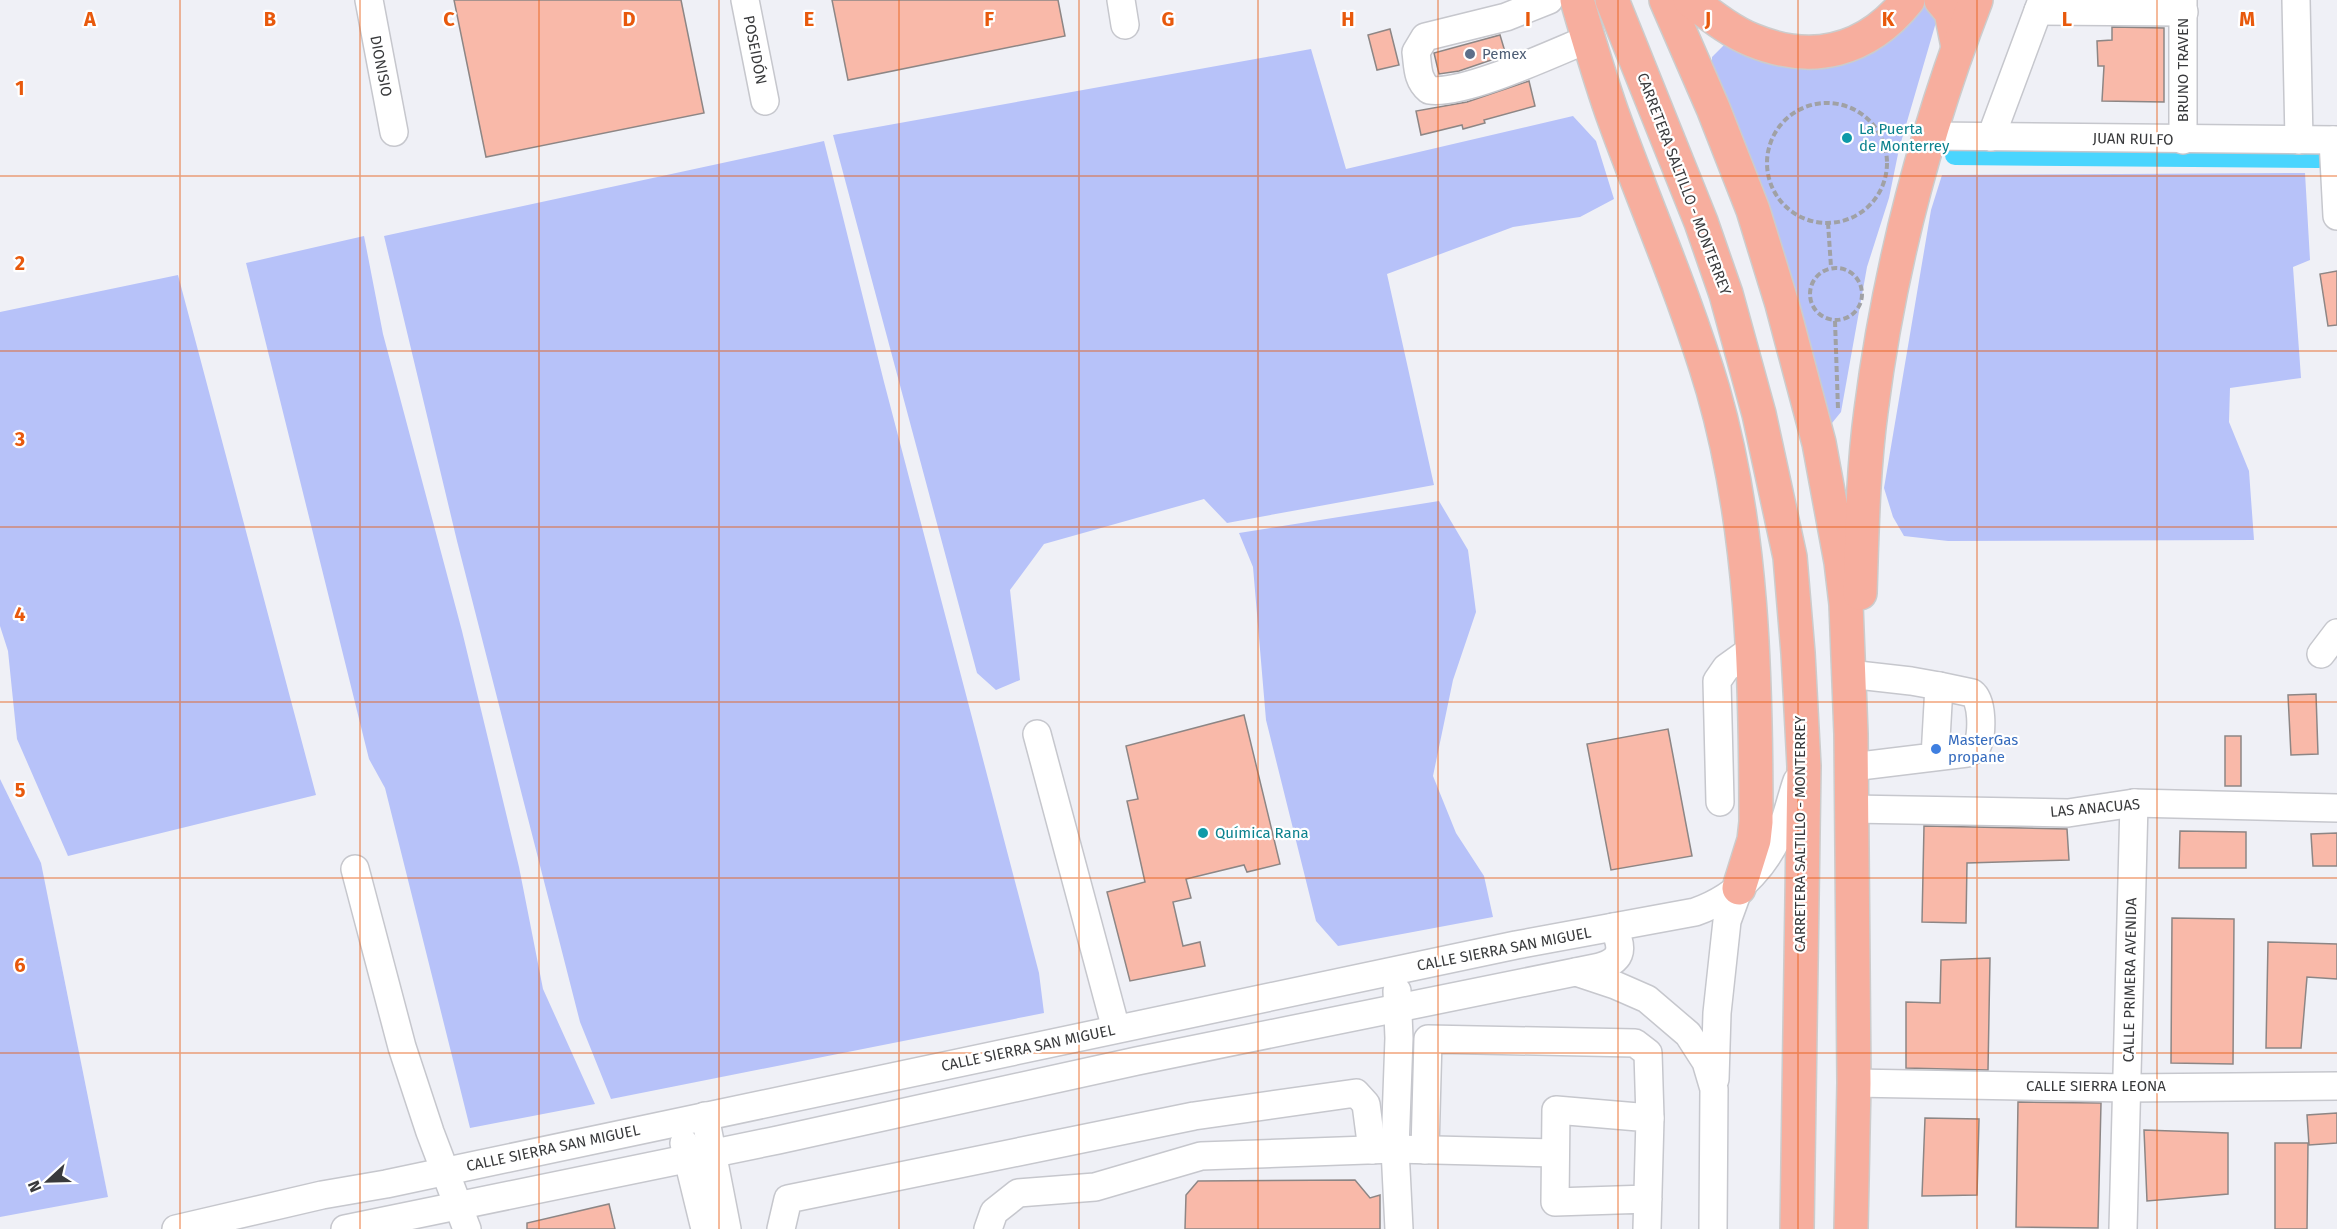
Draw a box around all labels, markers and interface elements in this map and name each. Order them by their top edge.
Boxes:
text: A [83,7,97,31]
text: B [264,7,276,31]
text: C [443,7,455,31]
text: D [622,7,636,31]
text: E [804,7,814,31]
text: F [984,7,994,31]
text: G [1162,7,1174,31]
text: H [1341,7,1355,31]
text: I [1525,7,1531,31]
text: J [1704,7,1711,31]
text: K [1882,7,1895,31]
text: L [2062,7,2072,31]
text: M [2239,7,2255,31]
street label: POSEIDÓN [739,14,771,86]
street label: BRUNO TRAVEN [2174,18,2192,122]
street label: DIONISIO [366,34,396,98]
place label: Pemex [1482,45,1527,63]
marker: Pemex [1463,47,1477,61]
street label: CARRETERA SALTILLO - MONTERREY [1633,70,1735,298]
text: 1 [15,76,25,100]
place label: La Puerta de Monterrey [1859,120,1950,155]
street label: JUAN RULFO [2092,129,2174,149]
marker: La Puerta de Monterrey [1840,131,1854,145]
text: 2 [15,251,25,275]
text: 3 [14,427,25,451]
text: 4 [14,602,26,626]
street label: CARRETERA SALTILLO - MONTERREY [1791,715,1809,952]
place label: MasterGas propane [1948,731,2018,766]
marker: MasterGas propane [1929,742,1943,756]
text: 5 [15,778,26,802]
street label: LAS ANACUAS [2049,795,2141,821]
place label: Química Rana [1215,824,1309,842]
marker: Química Rana [1196,826,1210,840]
street label: CALLE PRIMERA AVENIDA [2120,897,2140,1063]
street label: CALLE SIERRA SAN MIGUEL [1415,923,1593,975]
text: 6 [14,953,26,977]
street label: CALLE SIERRA SAN MIGUEL [939,1021,1117,1075]
street label: CALLE SIERRA LEONA [2026,1077,2166,1095]
street label: CALLE SIERRA SAN MIGUEL [464,1121,642,1175]
north arrow [18,1151,78,1211]
text: N [24,1178,45,1195]

